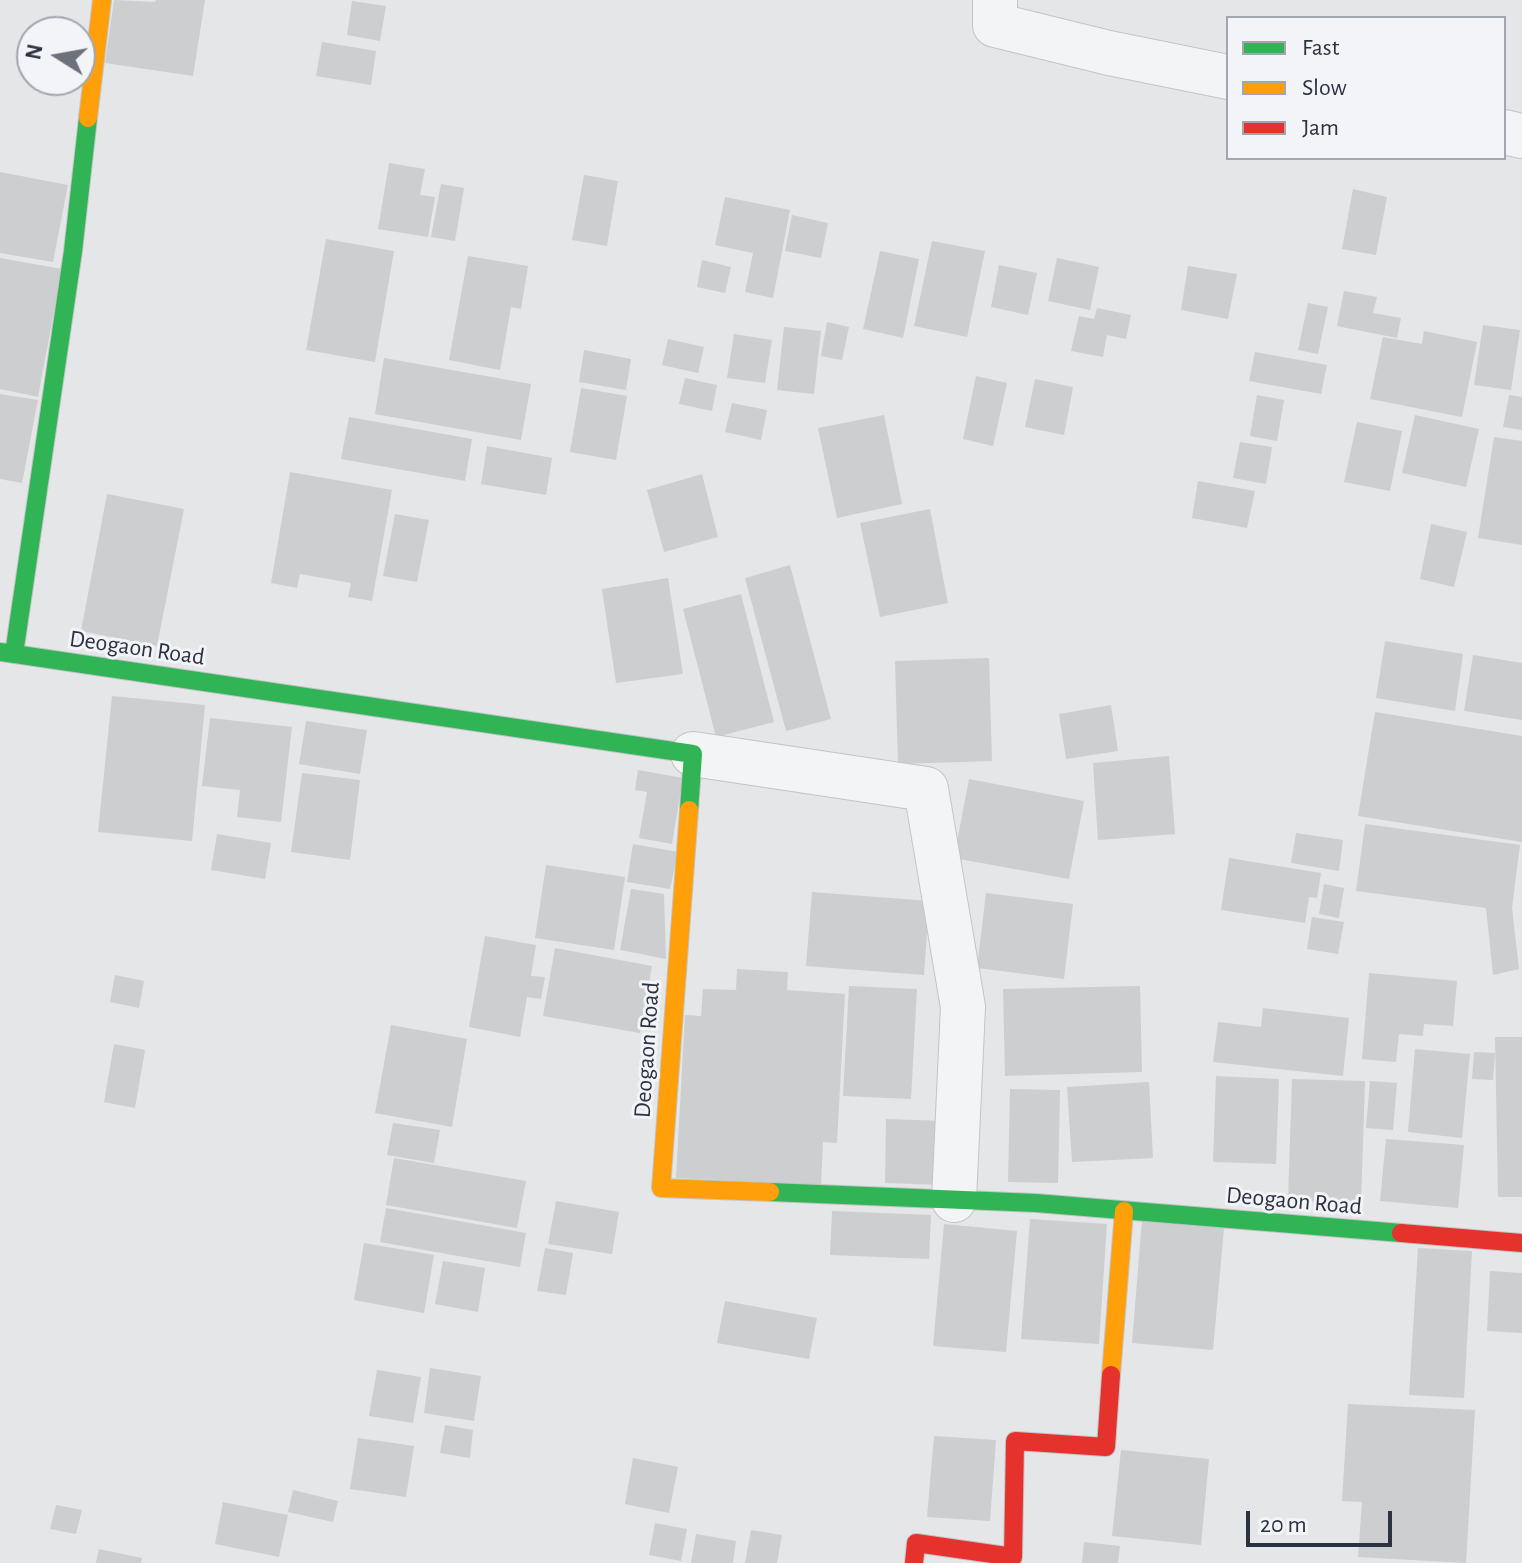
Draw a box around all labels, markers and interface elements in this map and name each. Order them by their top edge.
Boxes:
north arrow [16,16,96,96]
legend [1226,16,1506,160]
text: Fast [1302,36,1339,60]
text: N [22,42,47,61]
text: Slow [1302,76,1347,100]
text: Jam [1302,116,1339,140]
street label: Deogaon Road [67,624,207,672]
street label: Deogaon Road [628,981,666,1119]
street label: Deogaon Road [1225,1181,1363,1221]
scale bar [1250,1495,1396,1545]
text: 20 m [1260,1513,1307,1537]

